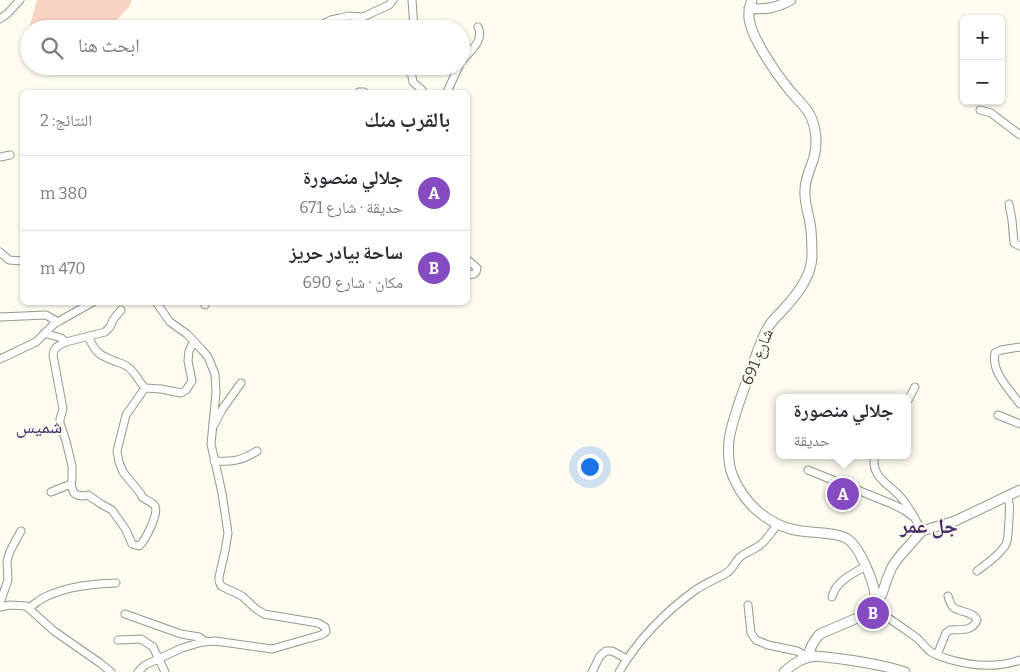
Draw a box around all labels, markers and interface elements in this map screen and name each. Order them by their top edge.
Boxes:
map controls [960,15,1005,105]
button: + [960,15,1005,60]
search box [20,20,470,75]
icon: search [38,34,66,62]
text: ابحث هنا [78,34,140,57]
button: − [960,60,1005,105]
text: بالقرب منك [364,107,450,133]
text: النتائج: 2 [40,111,92,130]
text: جلالي منصورة [303,166,403,189]
text: 380 m [40,184,87,203]
text: A [428,184,440,203]
text: حديقة · شارع 671 [299,198,403,217]
text: ساحة بيادر حريز [289,241,403,264]
text: 470 m [40,259,86,278]
text: B [429,259,439,278]
text: مكان · شارع 690 [303,273,403,292]
street label: شارع 691 [737,326,778,388]
popup [776,394,911,459]
text: جلالي منصورة [793,399,894,422]
district label: شميس [16,415,62,438]
text: حديقة [793,431,830,450]
your location [577,454,603,480]
pin: A [827,475,859,513]
district label: جل عمر [899,513,958,539]
pin: B [857,594,889,632]

